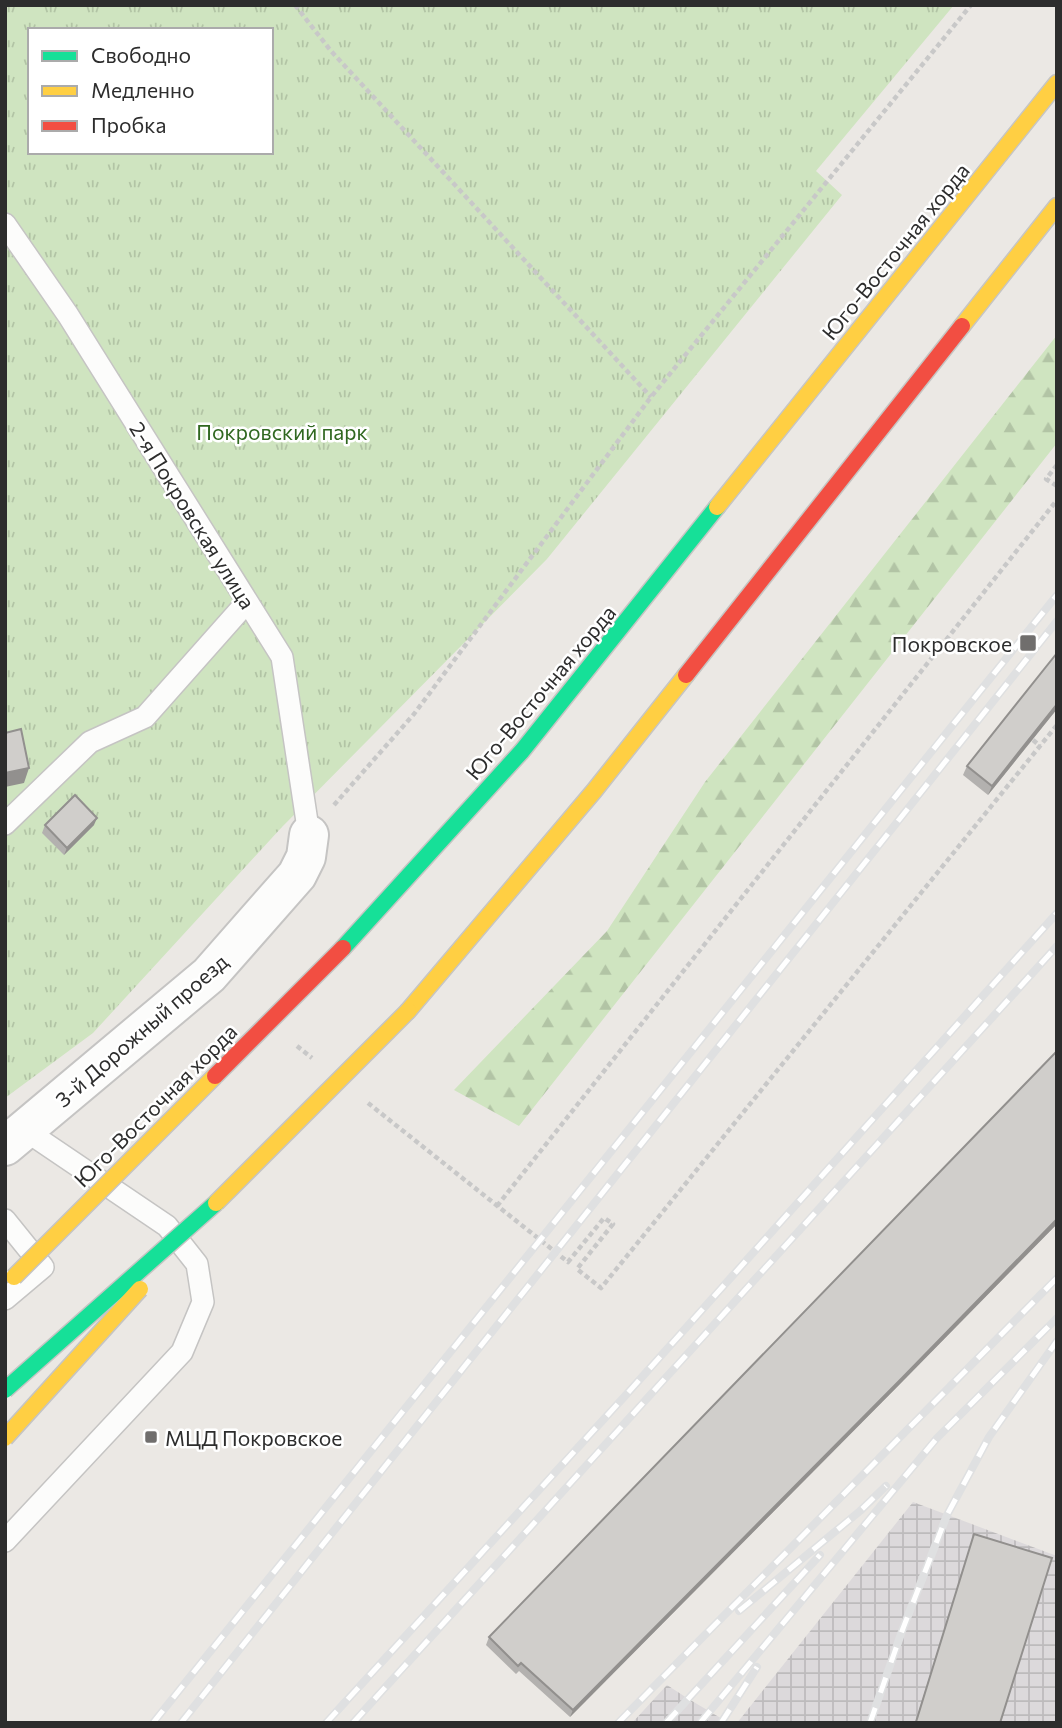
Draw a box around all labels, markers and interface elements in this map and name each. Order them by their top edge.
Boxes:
legend [28,28,273,154]
text: Свободно [91,42,191,67]
text: Медленно [91,77,195,102]
text: Пробка [91,112,166,137]
street label: Юго-Восточная хорда [816,158,974,344]
street label: 2-я Покровская улица [125,417,261,613]
park label: Покровский парк [196,419,368,444]
street label: Юго-Восточная хорда [460,600,620,784]
place label: Покровское [892,631,1012,656]
marker: Покровское [1018,633,1038,653]
street label: 3-й Дорожный проезд [50,948,232,1112]
street label: Юго-Восточная хорда [68,1018,242,1192]
place label: МЦД Покровское [165,1425,342,1450]
marker: МЦД Покровское [143,1429,159,1445]

